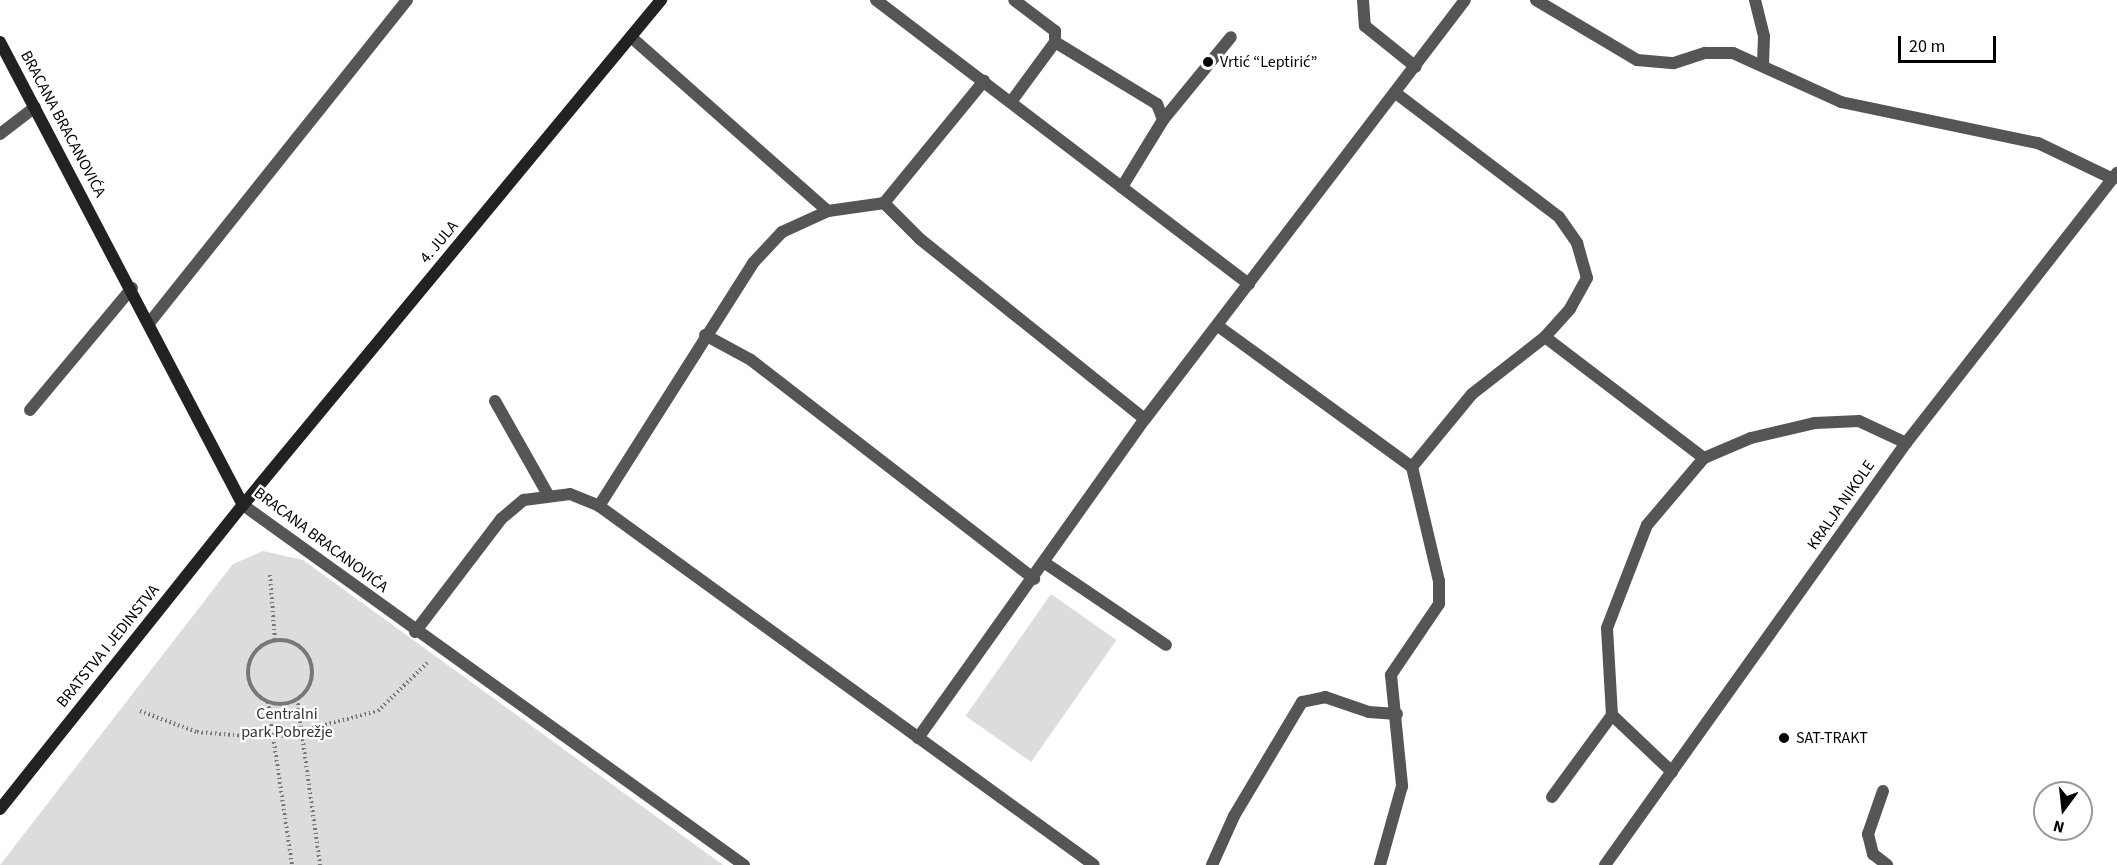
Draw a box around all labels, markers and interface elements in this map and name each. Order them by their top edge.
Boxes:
scale bar [1901,24,1998,62]
text: 20 m [1909,34,1945,59]
street label: BRACANA BRACANOVIĆA [16,48,110,200]
place label: Vrtić “Leptirić” [1220,52,1317,72]
marker: Vrtić “Leptirić” [1201,55,1215,69]
street label: 4. JULA [416,217,462,267]
street label: KRALJA NIKOLE [1803,457,1879,553]
street label: BRACANA BRACANOVIĆA [250,483,392,597]
street label: BRATSTVA I JEDINSTVA [53,581,163,711]
park label: Centralni park Pobrežje [241,704,333,742]
place label: SAT-TRAKT [1796,728,1868,748]
marker: SAT-TRAKT [1777,731,1791,745]
north arrow [2033,781,2093,841]
text: N [2051,814,2067,838]

